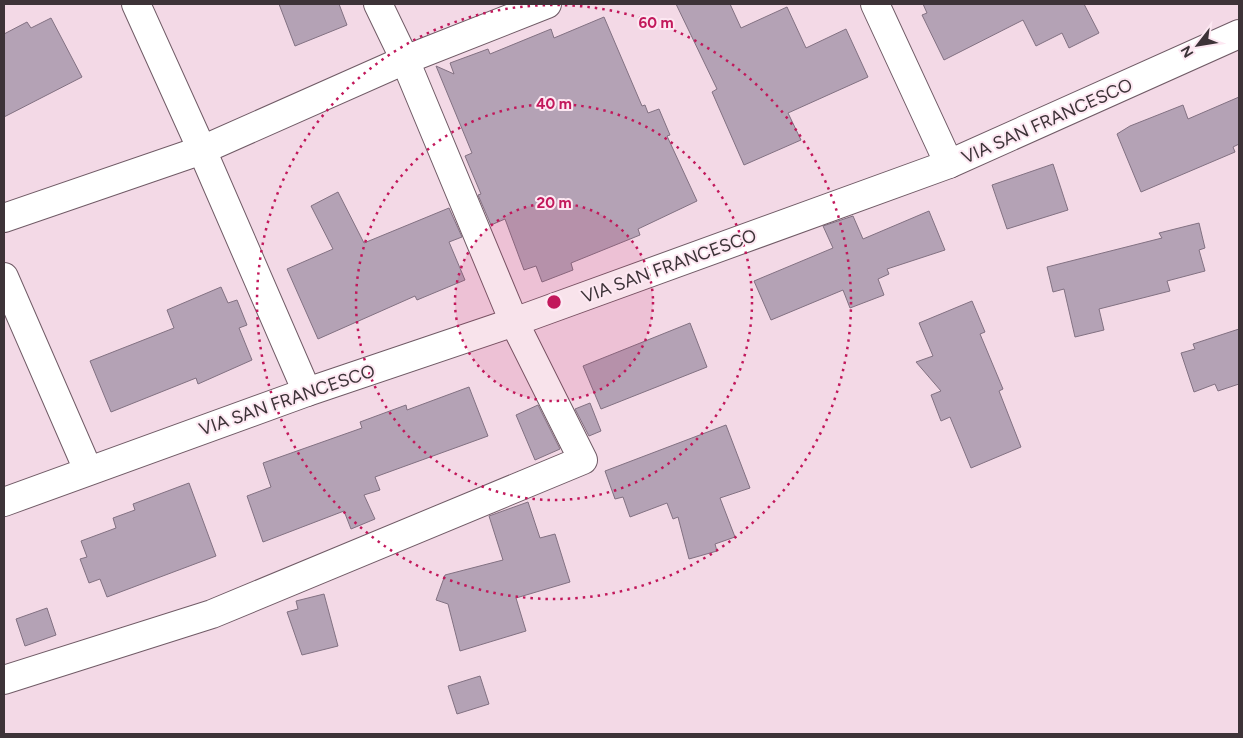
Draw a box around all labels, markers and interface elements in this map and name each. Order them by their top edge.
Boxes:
text: 60 m [638,14,674,32]
north arrow [1173,20,1223,70]
text: N [1177,42,1197,60]
street label: VIA SAN FRANCESCO [958,73,1136,169]
text: 40 m [536,95,572,113]
text: 20 m [536,194,572,212]
street label: VIA SAN FRANCESCO [579,224,759,308]
centre of rings [545,293,563,311]
street label: VIA SAN FRANCESCO [196,360,378,440]

